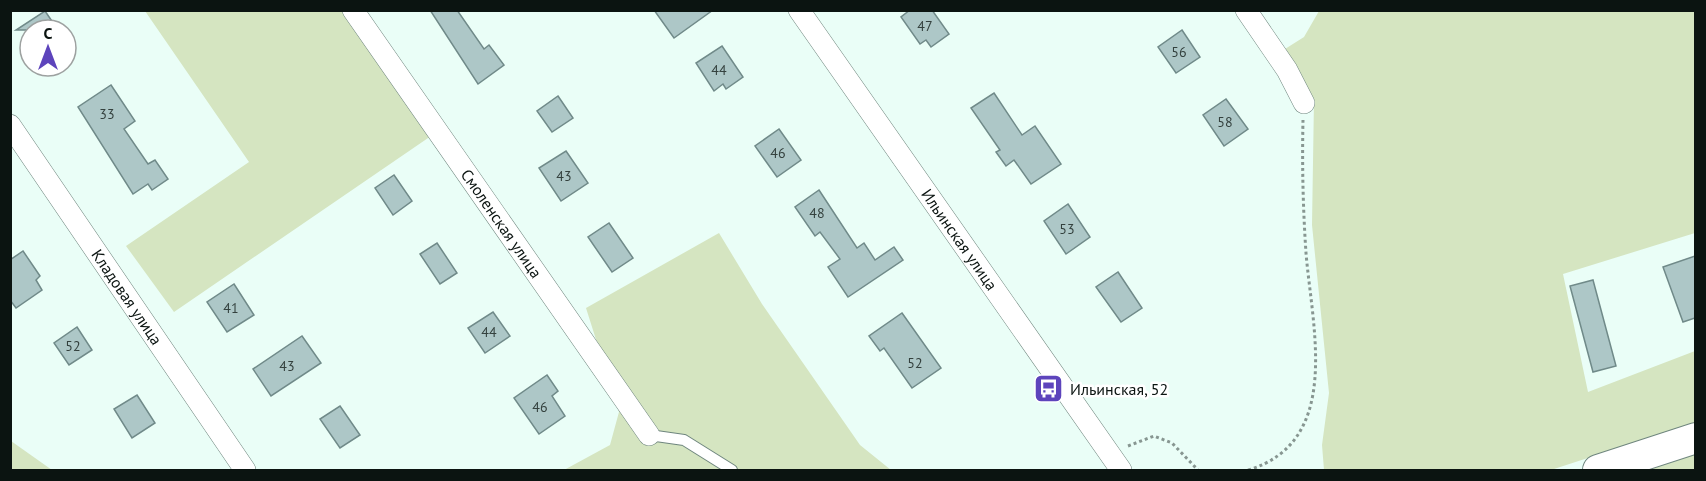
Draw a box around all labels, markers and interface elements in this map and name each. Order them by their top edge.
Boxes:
house number: 47 [917,17,933,35]
north arrow [18,18,78,78]
text: С [44,23,53,43]
house number: 56 [1171,43,1187,61]
house number: 44 [711,61,727,79]
house number: 33 [99,105,115,123]
house number: 58 [1217,113,1233,131]
house number: 46 [770,144,786,162]
street label: Смоленская улица [457,165,546,282]
house number: 43 [556,167,572,185]
street label: Ильинская улица [917,185,1002,294]
house number: 48 [809,204,825,222]
house number: 53 [1059,220,1075,238]
street label: Кладовая улица [87,245,167,349]
house number: 41 [223,299,239,317]
house number: 44 [481,323,497,341]
house number: 52 [65,337,81,355]
house number: 52 [907,354,923,372]
house number: 43 [279,357,295,375]
bus stop icon: Ильинская, 52 [1033,373,1065,405]
place label: Ильинская, 52 [1070,379,1168,399]
house number: 46 [532,398,548,416]

